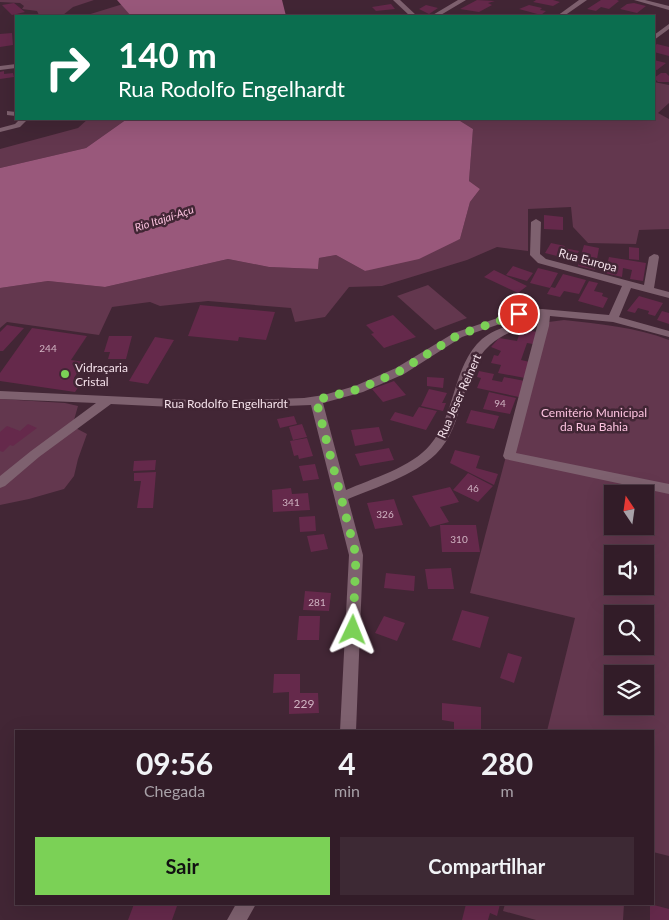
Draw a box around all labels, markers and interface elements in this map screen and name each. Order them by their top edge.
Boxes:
text: 140 m [118,33,217,75]
icon: right [35,35,100,100]
text: Rua Rodolfo Engelhardt [118,75,345,102]
water label: Rio Itajaí-Açu [133,202,195,234]
street label: Rua Europa [557,245,619,275]
pin [498,293,540,335]
icon: arrive [505,300,533,328]
house number: 244 [39,342,57,354]
street label: Rua Jeser Reinert [434,351,485,440]
place label: Vidraçaria Cristal [75,360,128,389]
marker: Vidraçaria Cristal [59,368,71,380]
street label: Rua Rodolfo Engelhardt [164,396,289,411]
house number: 94 [494,397,506,409]
park label: Cemitério Municipal da Rua Bahia [541,405,647,434]
house number: 46 [467,482,479,494]
north arrow [604,485,654,535]
map controls [604,485,654,715]
house number: 341 [282,496,300,508]
house number: 326 [376,508,394,520]
house number: 310 [450,533,468,545]
button: sound [604,545,654,595]
house number: 281 [308,596,326,608]
position arrow [326,603,378,655]
button: search [604,605,654,655]
button: layers [604,665,654,715]
house number: 229 [294,696,314,711]
text: 09:56 [136,745,213,781]
text: 4 [338,745,356,781]
text: 280 [481,745,533,781]
text: Chegada [144,781,205,800]
text: min [334,781,360,800]
text: m [500,781,514,800]
button: Sair [35,837,330,895]
button: Compartilhar [340,837,634,895]

